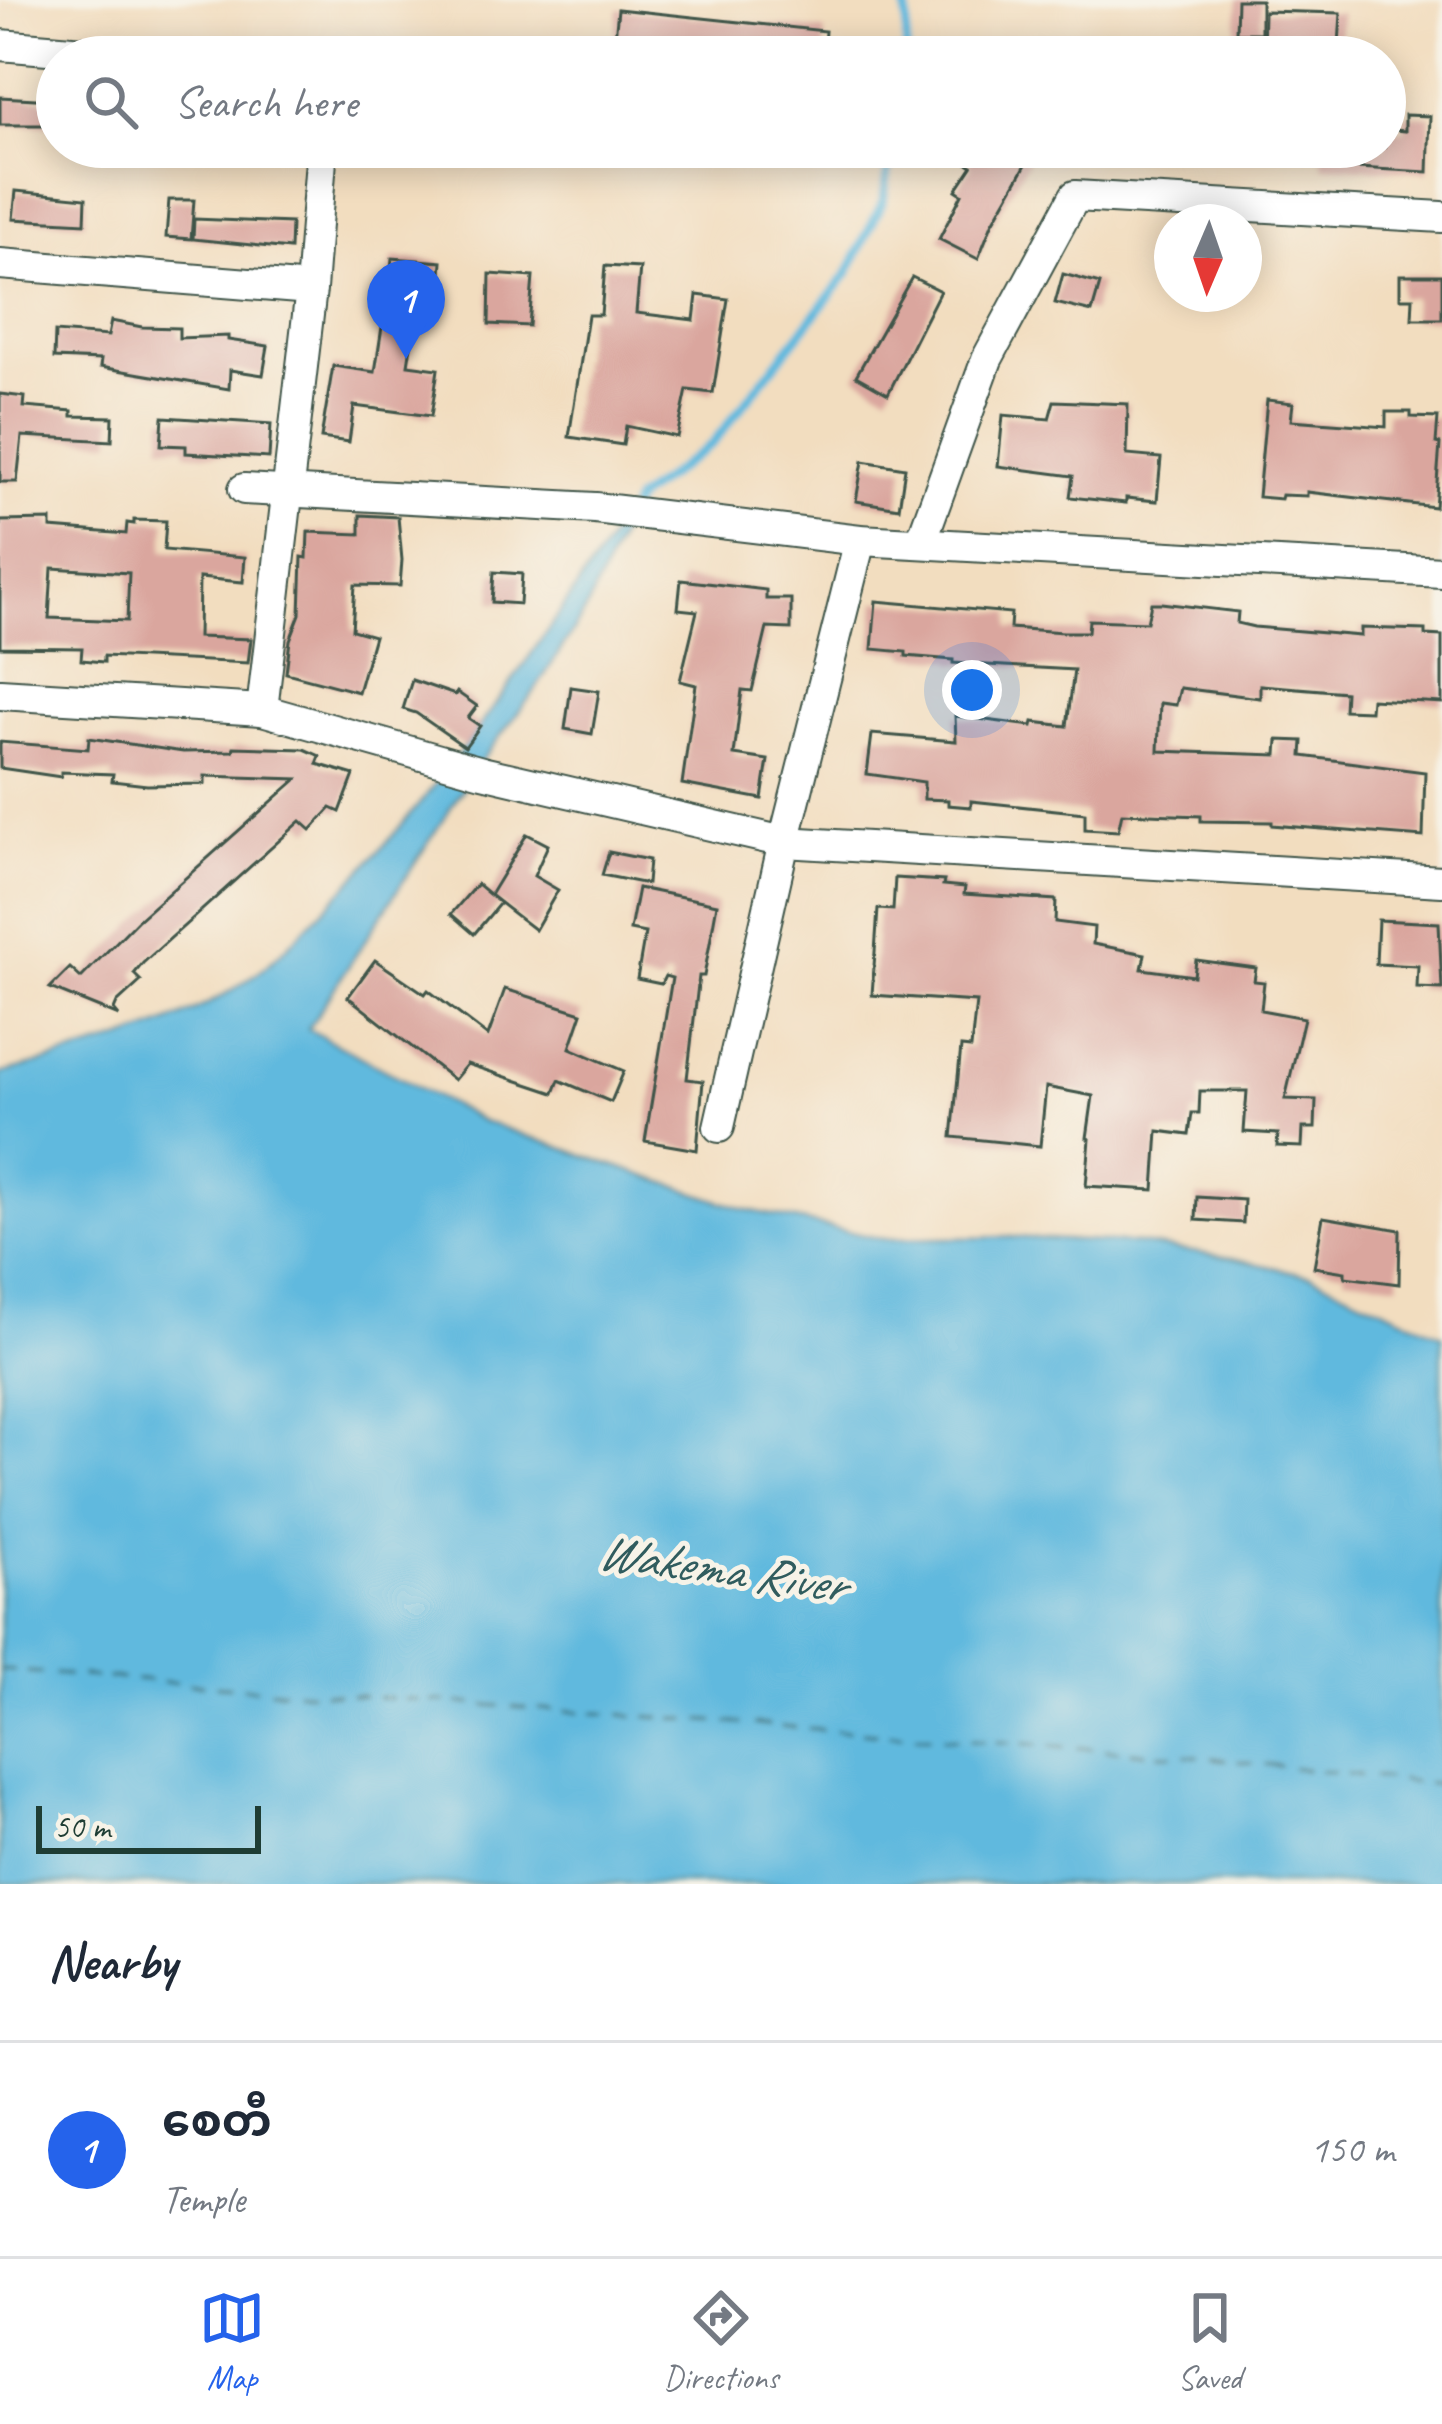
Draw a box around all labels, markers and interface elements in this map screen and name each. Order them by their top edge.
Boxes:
search box [36,36,1406,168]
icon: search [78,69,144,135]
text: Search here [174,74,357,131]
north arrow [1154,204,1262,312]
pin: 1 [367,260,445,359]
your location [942,660,1002,720]
water label: Wakema River [594,1519,857,1618]
scale bar [36,1800,261,1853]
text: 50 m [54,1806,110,1848]
text: Nearby [48,1930,176,1994]
text: စေတီ [162,2093,272,2150]
text: 1 [78,2125,96,2174]
text: 150 m [1310,2125,1394,2174]
text: Temple [162,2175,245,2224]
tab: Map [199,2285,265,2399]
tab: Directions [664,2285,778,2399]
tab: Saved [1177,2285,1243,2399]

